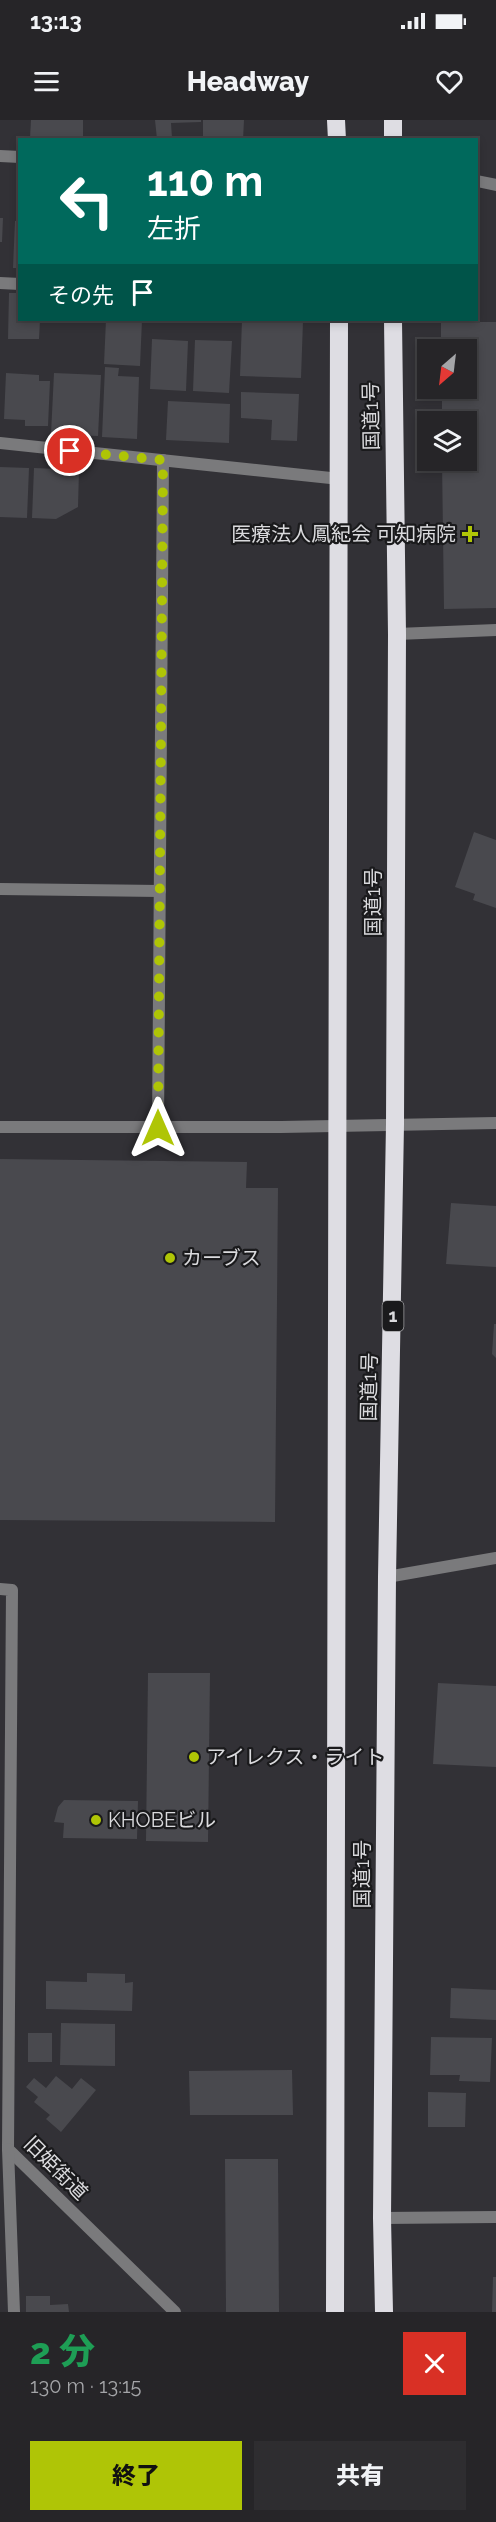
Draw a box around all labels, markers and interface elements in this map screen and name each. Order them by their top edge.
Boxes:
text: 13:13 [30,8,82,34]
icon: menu [30,65,63,98]
icon: heart [433,65,466,98]
text: Headway [187,66,309,97]
text: 110 m [147,157,263,206]
icon: left [48,162,126,240]
text: 左折 [147,213,201,244]
icon: arrive [126,276,159,309]
text: その先 [48,282,114,308]
north arrow [417,339,477,399]
map controls [417,339,477,471]
street label: 国道1号 [358,382,384,450]
button: layers [417,411,477,471]
pin [44,425,95,476]
icon: arrive [53,434,86,467]
place label: 医療法人鳳紀会 可知病院 [231,522,456,546]
marker: 医療法人鳳紀会 可知病院 [461,525,479,543]
street label: 国道1号 [361,868,385,936]
position arrow [126,1096,190,1160]
place label: カーブス [182,1246,261,1270]
marker: カーブス [163,1251,177,1265]
road number: 1 [382,1301,404,1331]
street label: 国道1号 [356,1353,382,1421]
place label: アイレクス・ライト [206,1745,384,1769]
marker: アイレクス・ライト [187,1750,201,1764]
place label: KHOBEビル [108,1808,216,1832]
marker: KHOBEビル [89,1813,103,1827]
street label: 国道1号 [350,1840,374,1908]
street label: 旧姫街道 [19,2131,93,2205]
text: 2 分 [30,2330,95,2372]
button: close [403,2332,466,2395]
text: 130 m · 13:15 [30,2374,141,2398]
button: 終了 [30,2441,242,2510]
button: 共有 [254,2441,466,2510]

